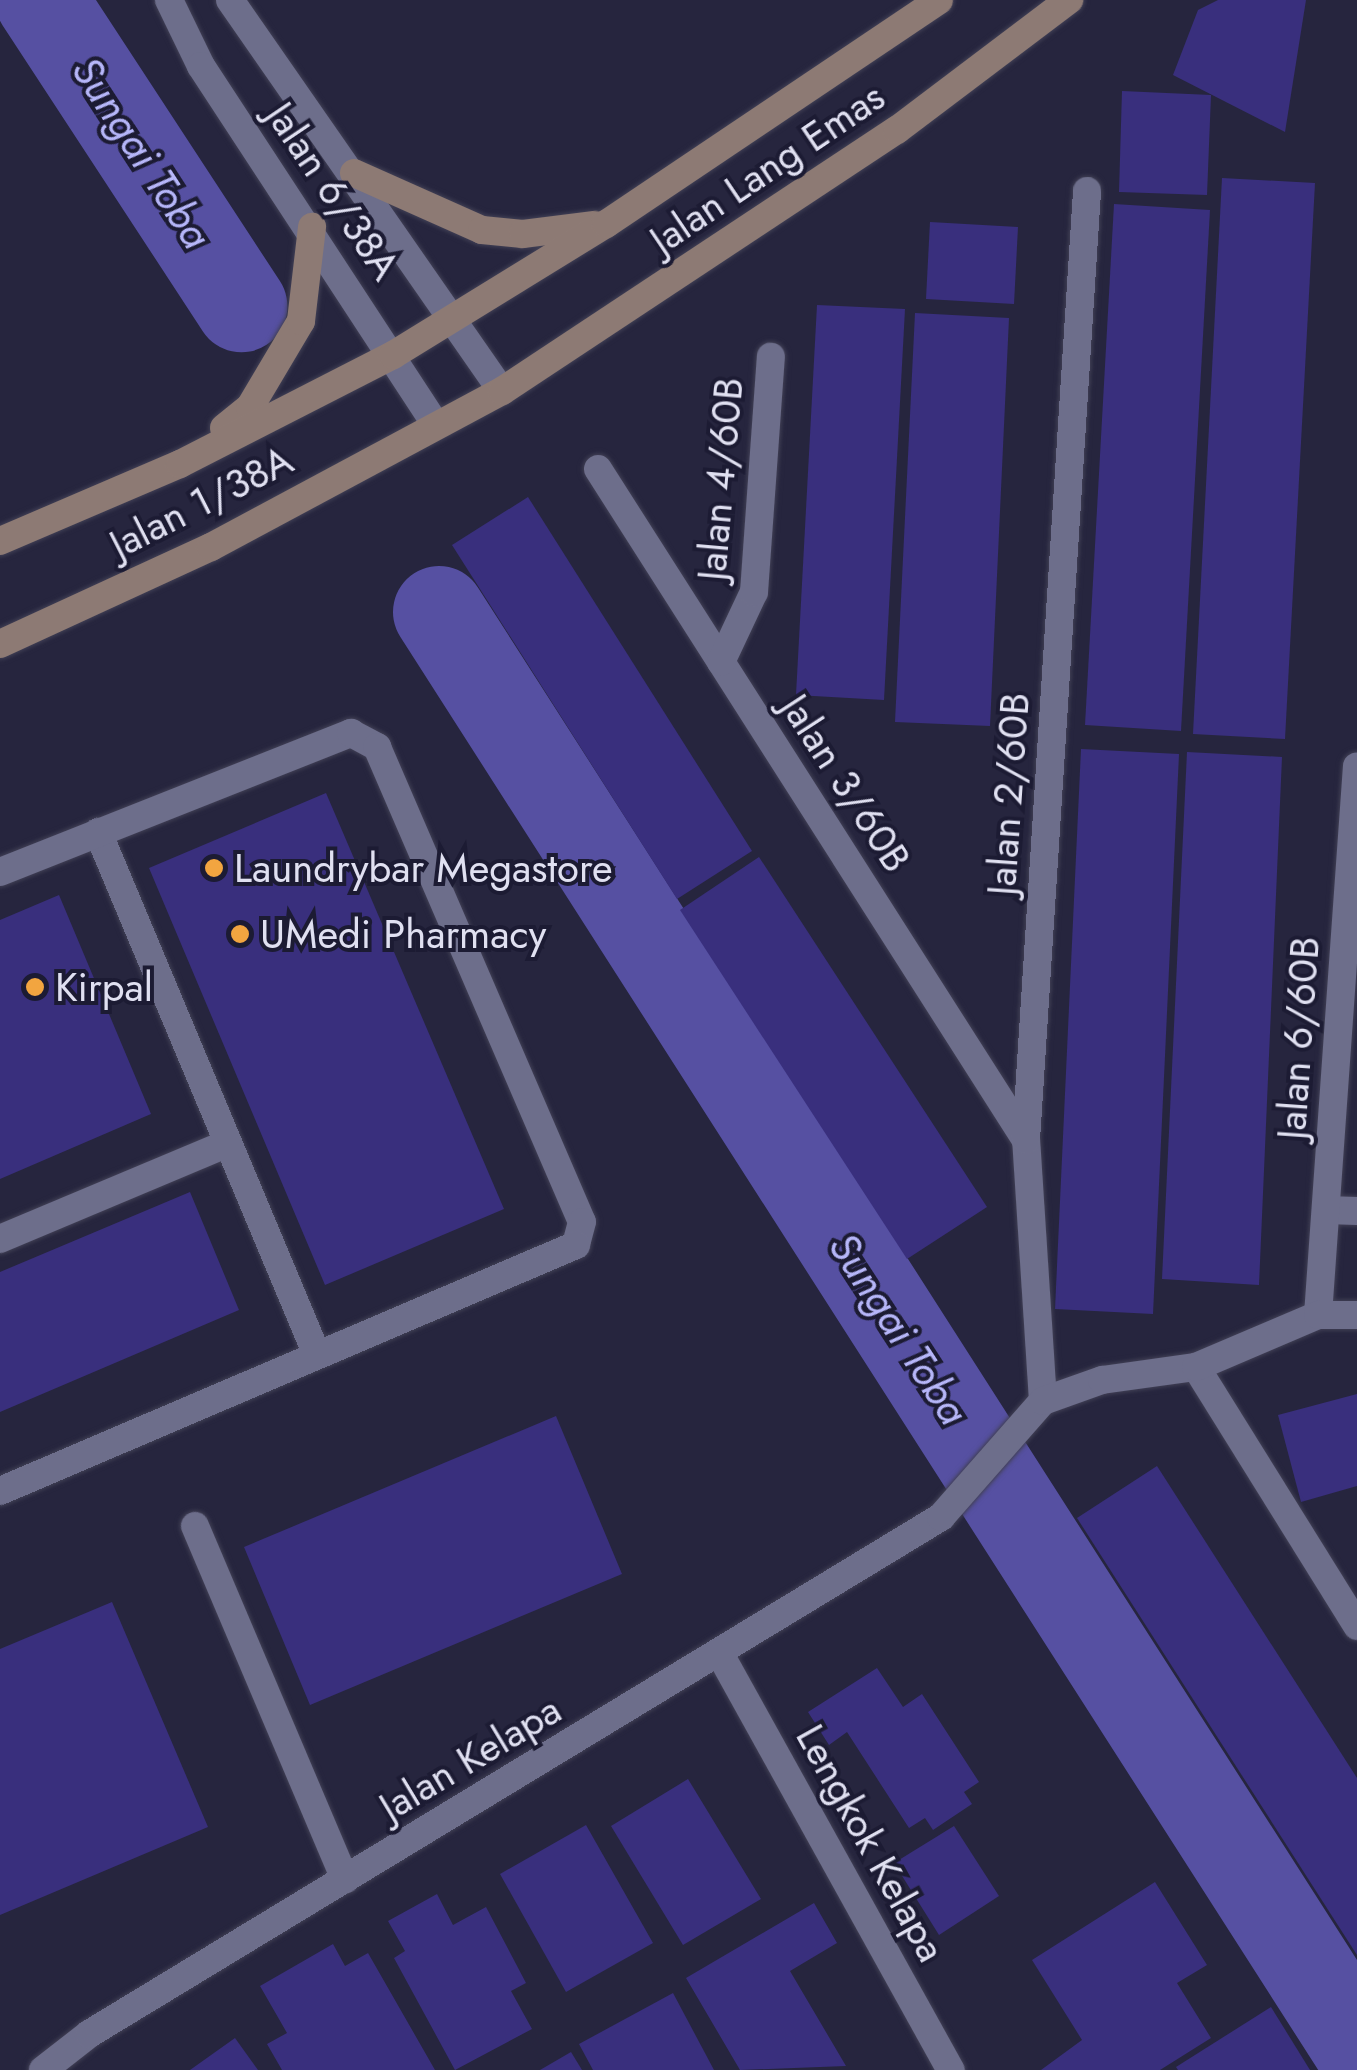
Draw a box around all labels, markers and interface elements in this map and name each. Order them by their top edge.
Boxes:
water label: Sungai Toba [60,48,222,258]
street label: Jalan Lang Emas [641,72,893,264]
street label: Jalan 6/38A [256,93,410,289]
street label: Jalan 4/60B [687,376,753,582]
street label: Jalan 1/38A [102,436,300,568]
street label: Jalan 3/60B [771,685,921,881]
street label: Jalan 2/60B [977,691,1039,897]
place label: Laundrybar Megastore [234,844,613,892]
marker: Laundrybar Megastore [203,857,225,879]
place label: UMedi Pharmacy [260,910,546,958]
marker: UMedi Pharmacy [229,923,251,945]
street label: Jalan 6/60B [1267,935,1329,1141]
place label: Kirpal [55,963,153,1011]
marker: Kirpal [24,976,46,998]
water label: Sungai Toba [817,1224,979,1434]
street label: Jalan Kelapa [371,1685,569,1831]
street label: Lengkok Kelapa [786,1716,956,1970]

